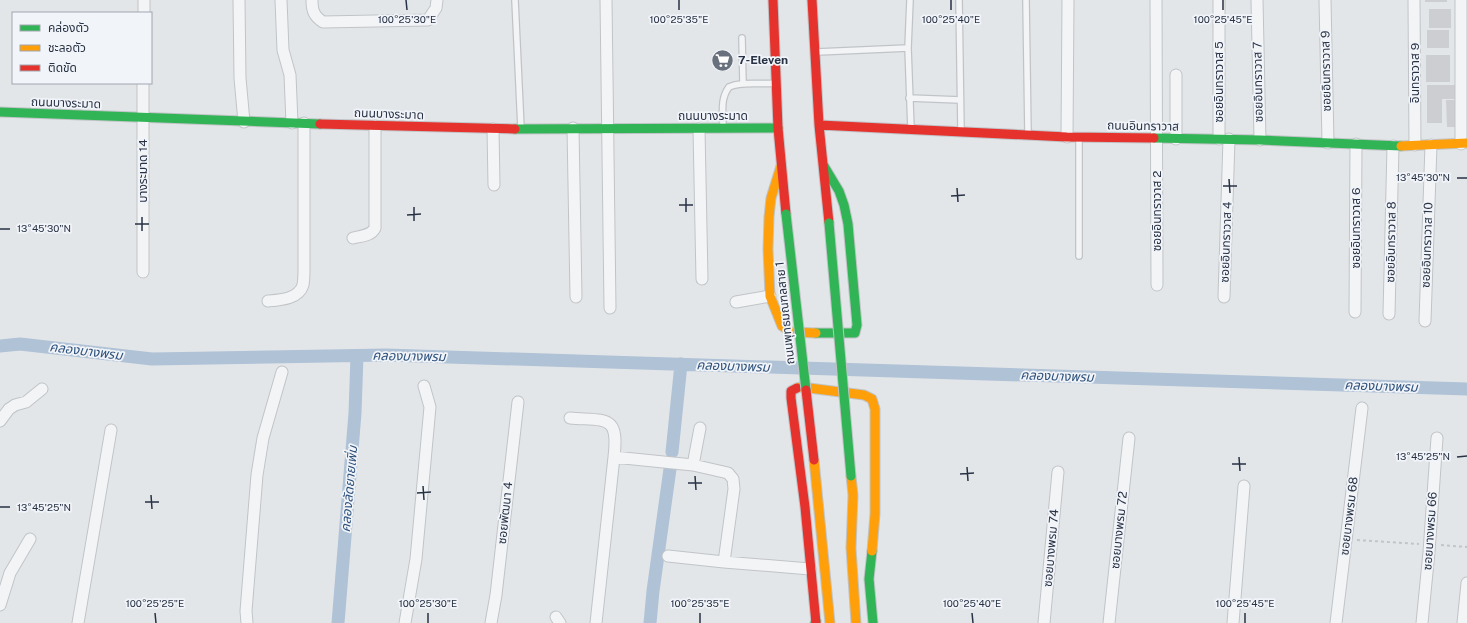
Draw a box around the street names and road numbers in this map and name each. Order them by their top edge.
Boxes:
street label: ซอยอินทราวาส 9 [1318,30,1334,112]
street label: ซอยอินทราวาส 5 [1212,41,1226,123]
street label: ซอยอินทราวาส 7 [1250,42,1266,122]
street label: อินทราวาส 9 [1408,43,1422,103]
street label: ถนนบางระมาด [31,95,101,111]
street label: ถนนบางระมาด [354,106,424,122]
street label: ถนนบางระมาด [678,109,748,123]
street label: ถนนอินทราวาส [1107,118,1179,134]
street label: บางระมาด 14 [136,139,150,203]
street label: ซอยอินทราวาส 2 [1150,171,1164,251]
street label: ซอยอินทราวาส 6 [1349,188,1363,269]
street label: ซอยอินทราวาส 4 [1218,201,1234,283]
street label: ซอยอินทราวาส 8 [1383,201,1399,283]
street label: ซอยอินทราวาส 10 [1419,202,1435,288]
street label: ถนนพุทธมณฑลสาย 1 [773,261,797,365]
street label: ซอยบางพรม 68 [1337,476,1361,556]
street label: ซอยพัฒนา 4 [495,481,515,545]
street label: ซอยบางพรม 72 [1108,490,1130,570]
street label: ซอยบางพรม 66 [1420,491,1440,571]
street label: ซอยบางพรม 74 [1041,508,1061,588]

